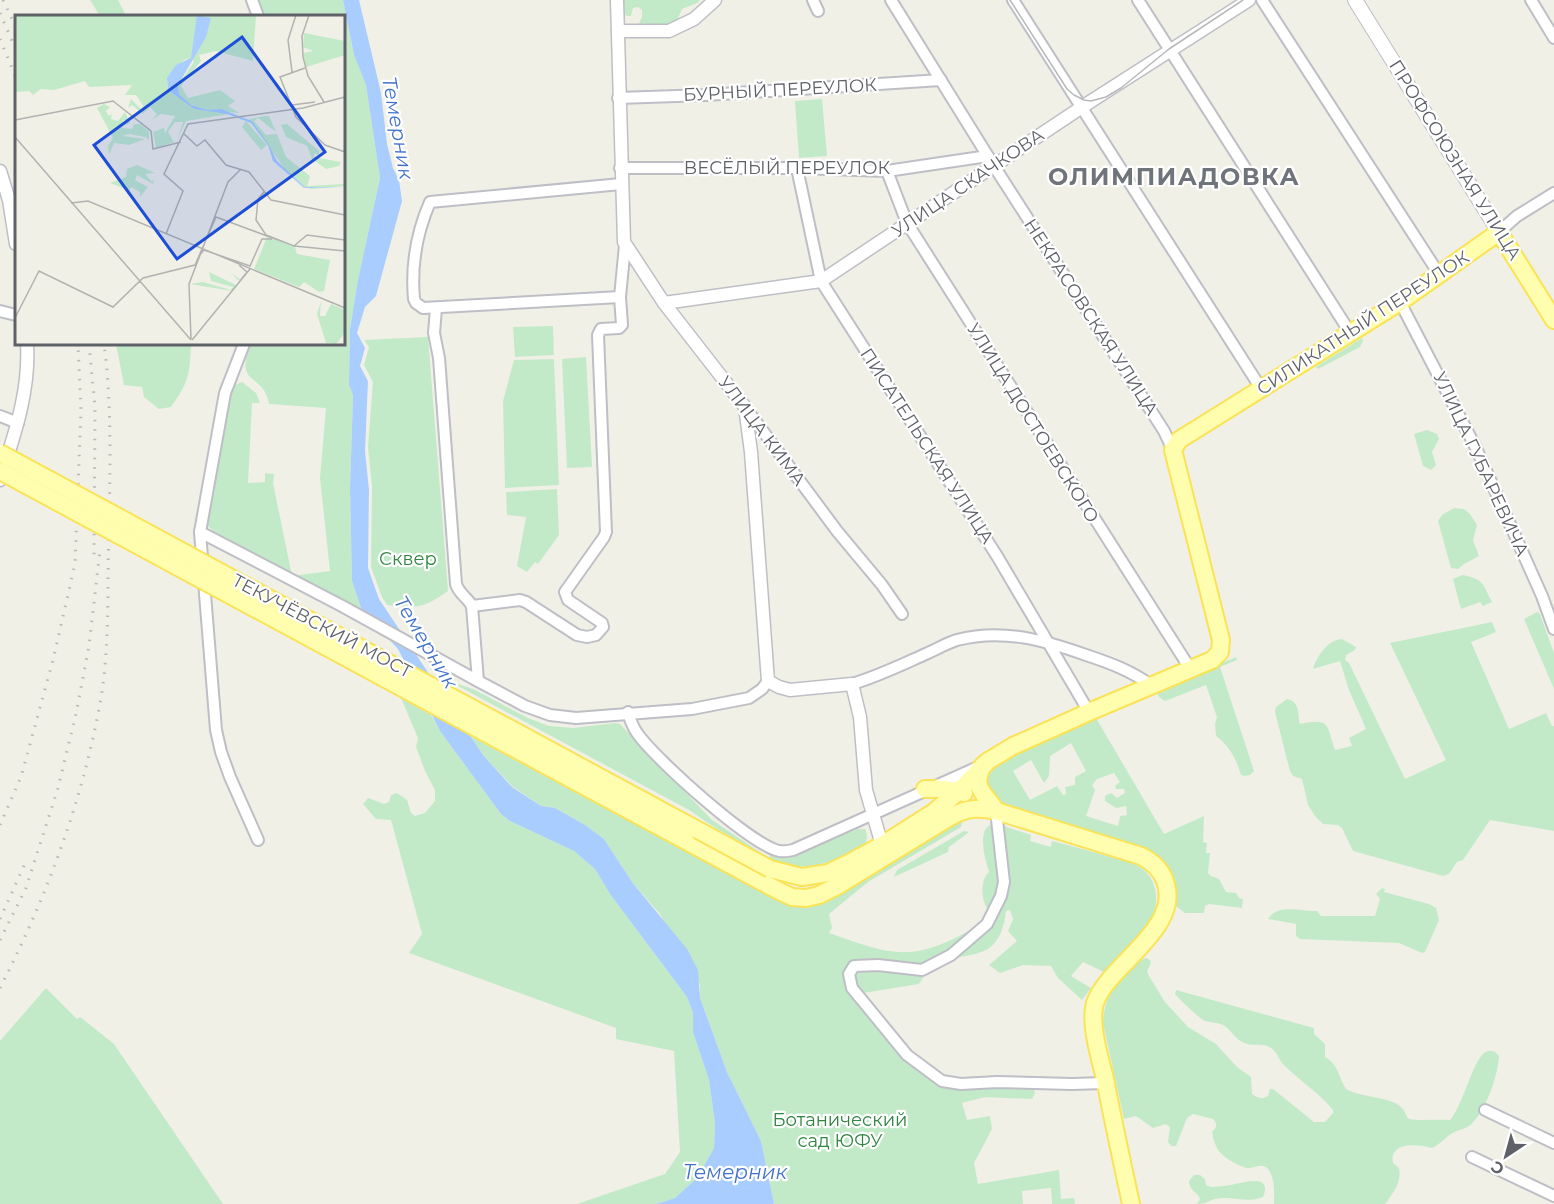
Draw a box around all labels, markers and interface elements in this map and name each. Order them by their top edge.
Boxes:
inset map [15,15,345,345]
street label: ПРОФСОЮЗНАЯ УЛИЦА [1384,56,1526,265]
street label: БУРНЫЙ ПЕРЕУЛОК [683,74,878,106]
water label: Темерник [377,75,419,183]
street label: УЛИЦА СКАЧКОВА [888,124,1049,242]
street label: ВЕСЁЛЫЙ ПЕРЕУЛОК [684,157,890,179]
district label: ОЛИМПИАДОВКА [1048,162,1300,191]
street label: НЕКРАСОВСКАЯ УЛИЦА [1019,215,1163,420]
street label: СИЛИКАТНЫЙ ПЕРЕУЛОК [1253,246,1474,400]
street label: УЛИЦА ДОСТОЕВСКОГО [962,319,1104,527]
street label: ПИСАТЕЛЬСКАЯ УЛИЦА [855,344,999,549]
street label: УЛИЦА ГУБАРЕВИЧА [1429,368,1534,560]
street label: УЛИЦА КИМА [714,372,811,491]
park label: Сквер [379,548,437,570]
street label: ТЕКУЧЁВСКИЙ МОСТ [228,569,416,683]
water label: Темерник [389,591,464,694]
park label: Ботанический сад ЮФУ [773,1109,907,1152]
north arrow [1476,1126,1536,1186]
text: С [1487,1156,1508,1179]
water label: Темерник [683,1160,788,1184]

